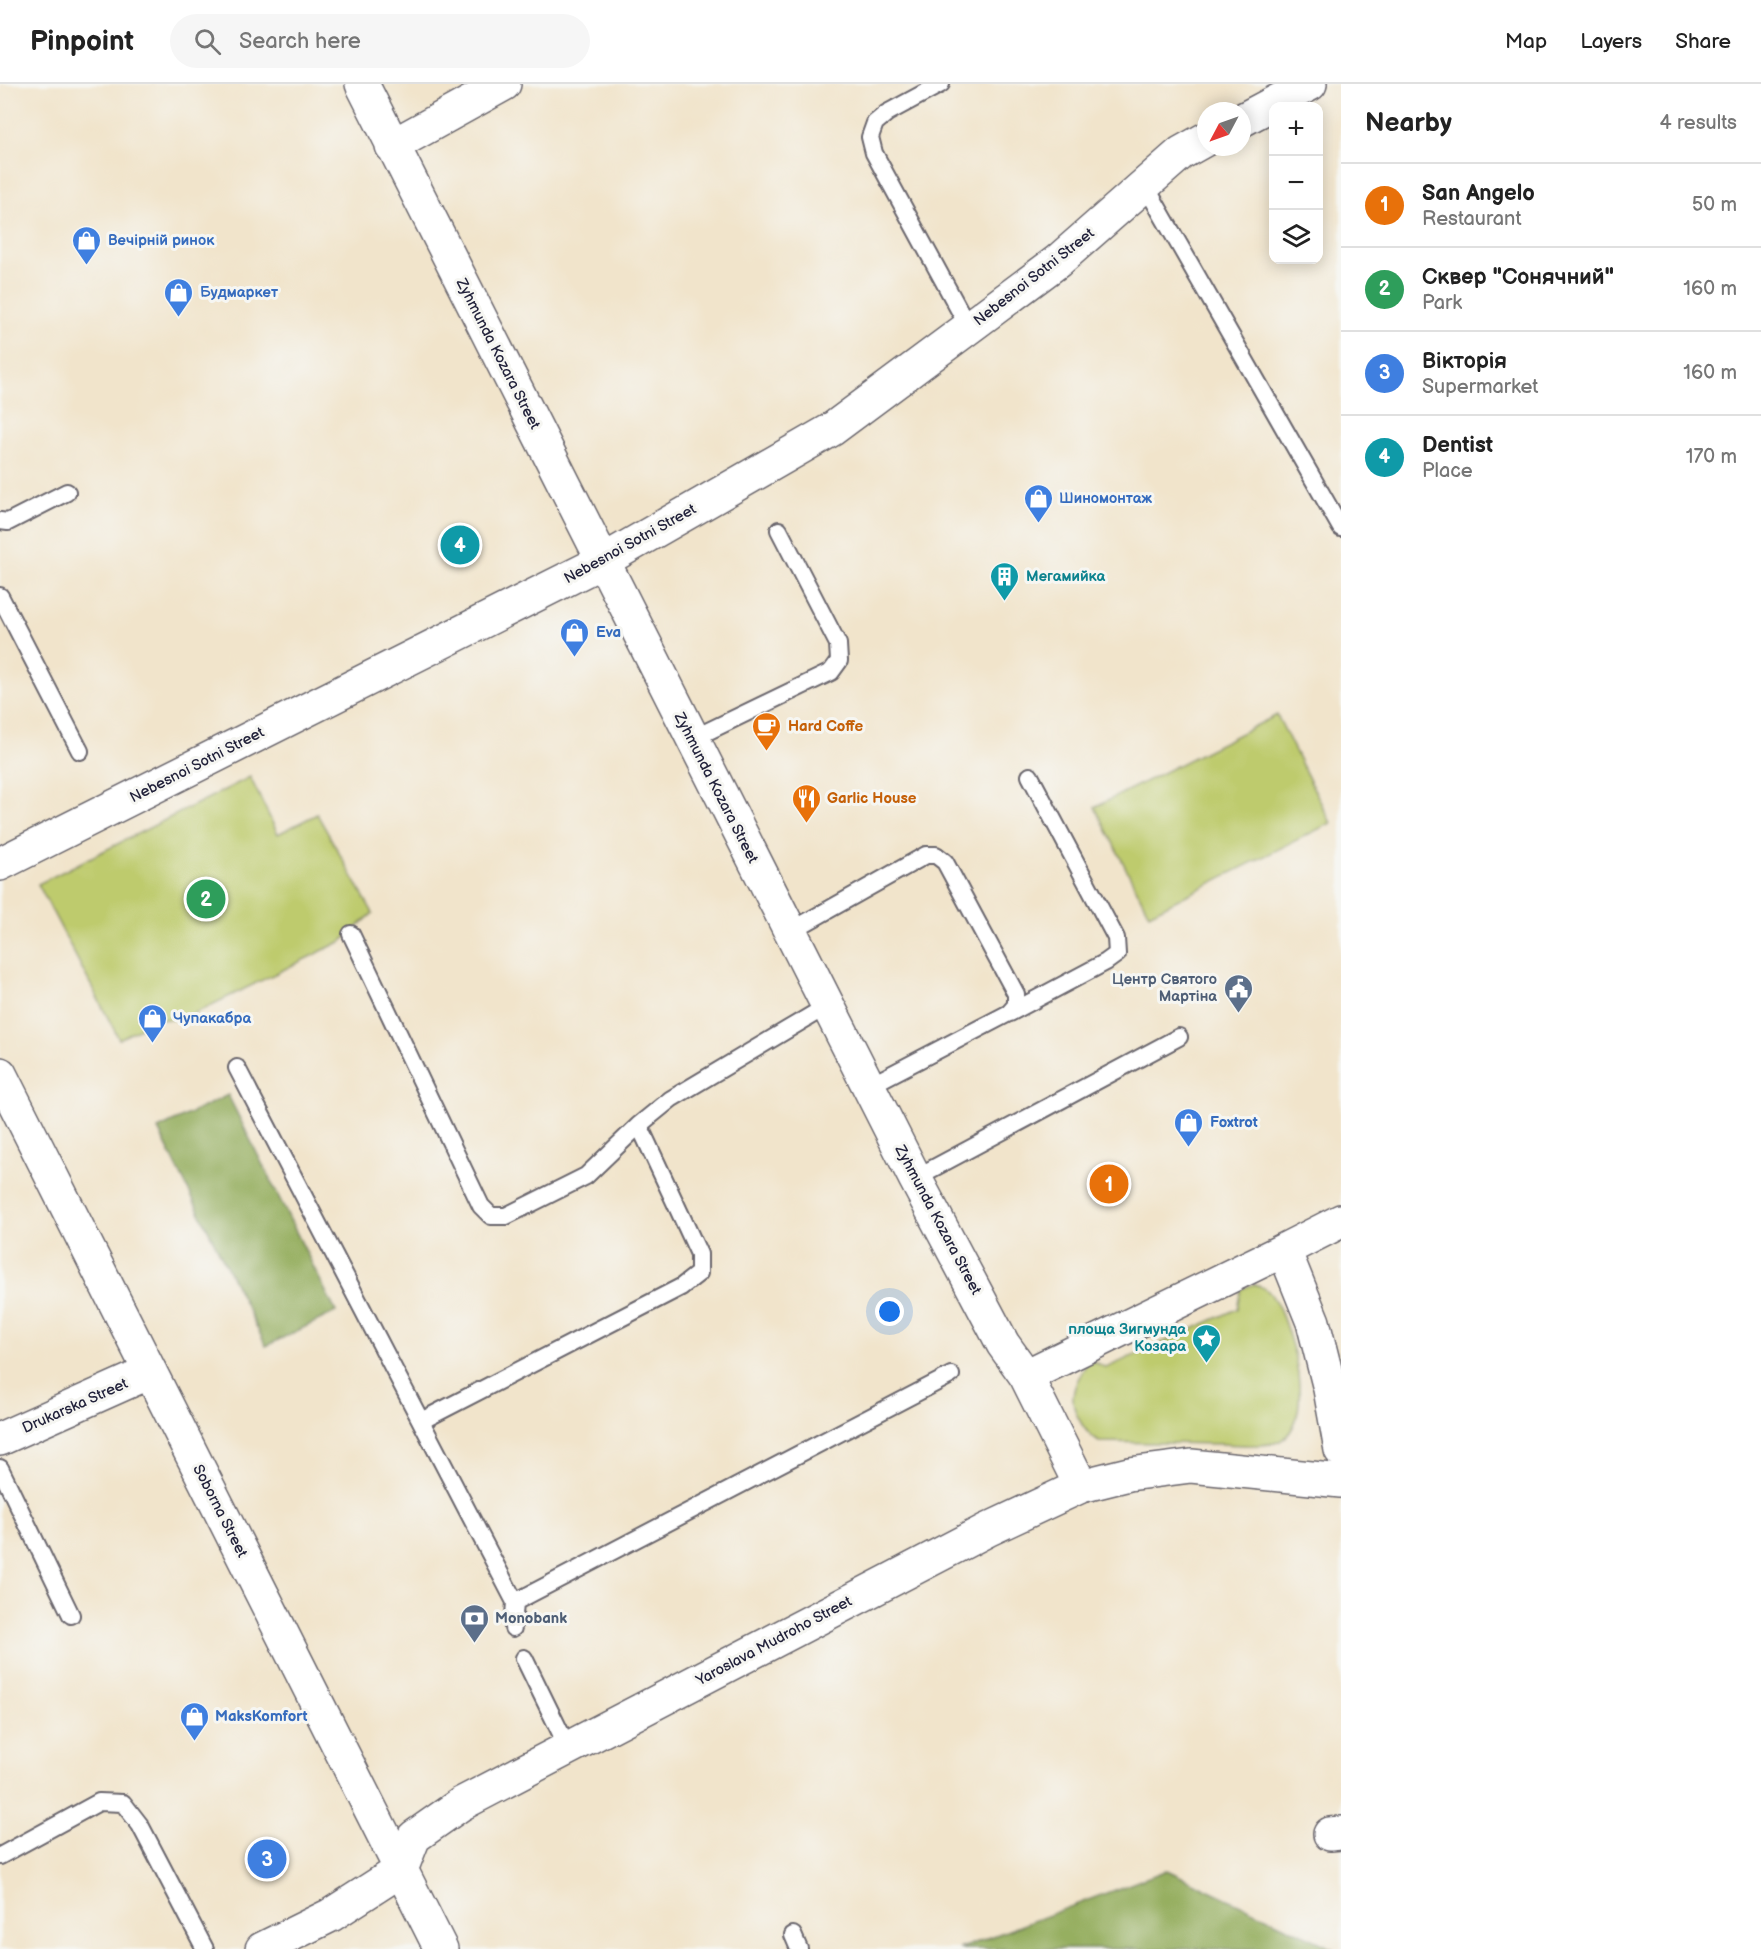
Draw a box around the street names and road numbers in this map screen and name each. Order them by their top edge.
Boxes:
street label: Nebesnoi Sotni Street [970,224,1099,330]
street label: Zyhmunda Kozara Street [451,275,544,433]
street label: Nebesnoi Sotni Street [561,500,700,588]
street label: Zyhmunda Kozara Street [669,709,762,867]
street label: Nebesnoi Sotni Street [127,723,268,807]
street label: Zyhmunda Kozara Street [890,1141,986,1298]
street label: Drukarska Street [19,1374,131,1438]
street label: Soborna Street [188,1461,252,1561]
street label: Yaroslava Mudroho Street [692,1592,855,1691]

